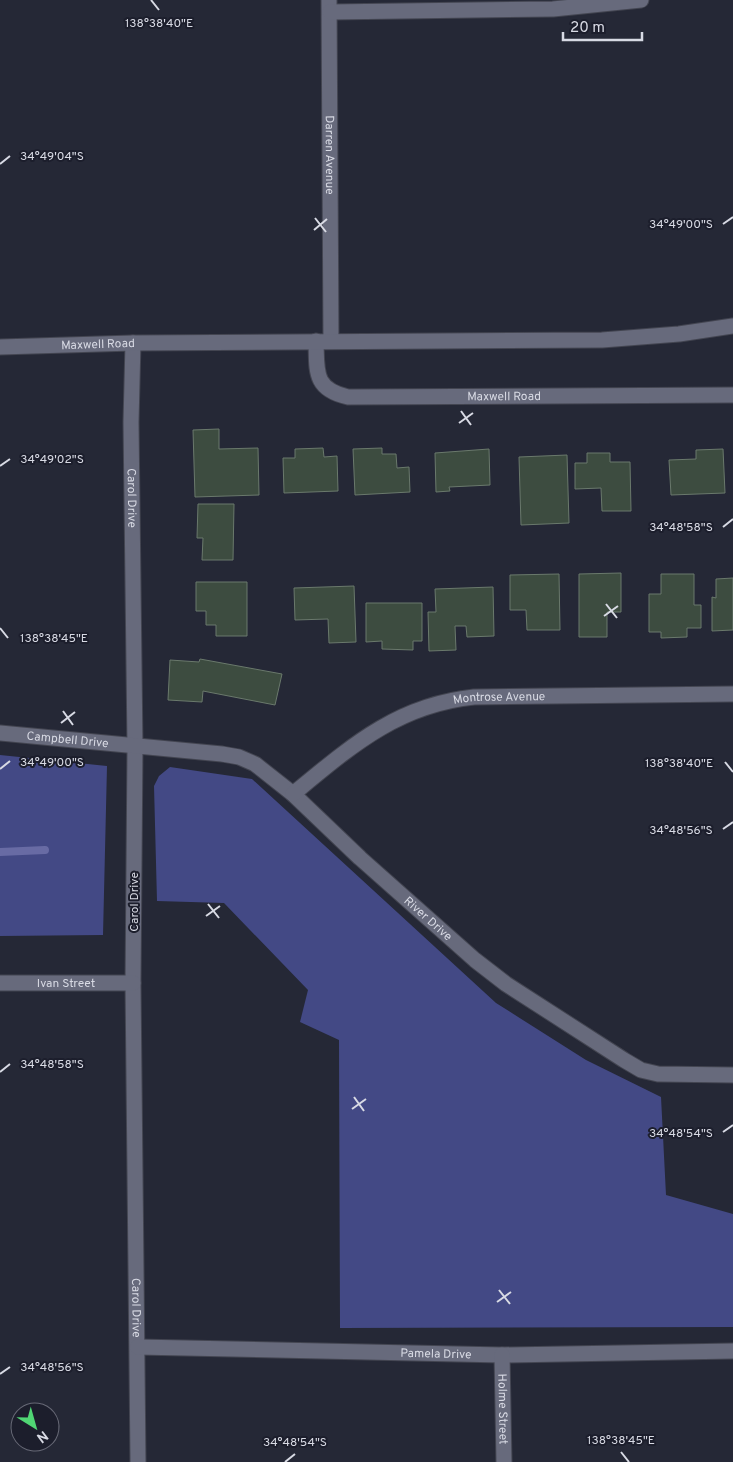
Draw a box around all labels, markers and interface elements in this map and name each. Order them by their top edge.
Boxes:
scale bar [563,10,642,42]
text: 138°38'40"E [125,16,193,32]
text: 20 m [570,19,605,38]
street label: Darren Avenue [321,115,337,195]
text: 34°49'04"S [20,149,84,165]
text: 34°49'00"S [649,217,713,233]
street label: Maxwell Road [61,336,135,354]
street label: Maxwell Road [467,389,541,405]
text: 34°49'02"S [20,452,84,468]
street label: Carol Drive [123,468,139,528]
text: 34°48'58"S [649,520,713,536]
text: 138°38'45"E [20,631,88,647]
street label: Montrose Avenue [452,689,545,709]
street label: Campbell Drive [26,729,109,752]
text: 34°49'00"S [20,755,84,771]
text: 138°38'40"E [645,756,713,772]
text: 34°48'56"S [649,823,713,839]
street label: Carol Drive [127,872,143,932]
street label: River Drive [400,893,455,945]
street label: Ivan Street [37,976,95,992]
text: 34°48'58"S [20,1057,84,1073]
text: 34°48'54"S [649,1126,713,1142]
street label: Carol Drive [127,1278,144,1338]
street label: Pamela Drive [400,1346,472,1363]
text: 34°48'56"S [20,1360,84,1376]
street label: Holme Street [493,1373,511,1445]
north arrow [10,1402,60,1452]
text: N [33,1426,51,1446]
text: 138°38'45"E [587,1433,655,1449]
text: 34°48'54"S [263,1435,327,1451]

